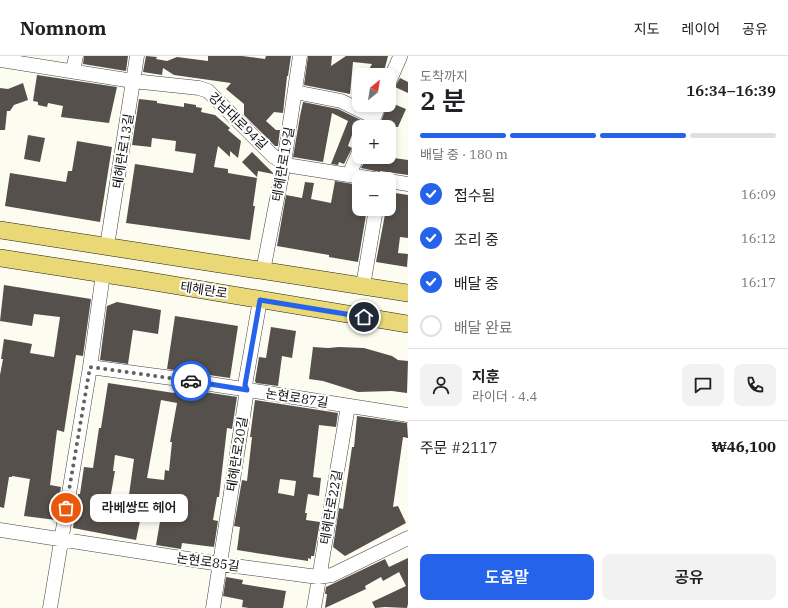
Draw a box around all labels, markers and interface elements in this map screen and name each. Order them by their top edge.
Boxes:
text: Nomnom [20,16,106,40]
text: 지도 [634,20,660,38]
text: 레이어 [682,20,720,38]
text: 공유 [742,20,768,38]
north arrow [352,68,396,112]
map controls [352,68,396,216]
text: 도착까지 [420,68,468,85]
text: 16:34–16:39 [686,81,776,100]
text: 2 분 [420,83,466,117]
street label: 강남대로94길 [205,89,271,153]
street label: 테헤란로13길 [109,112,137,190]
button: + [352,120,396,164]
street label: 테헤란로19길 [268,125,298,203]
text: 배달 중 · 180 m [420,146,508,163]
button: − [352,172,396,216]
icon: check [420,183,442,205]
text: 접수됨 [454,186,495,205]
text: 16:09 [741,186,776,203]
icon: check [420,227,442,249]
text: 조리 중 [454,230,499,249]
text: 16:12 [741,230,776,247]
icon: check [420,271,442,293]
text: 배달 중 [454,274,499,293]
text: 16:17 [741,274,776,291]
street label: 테헤란로 [179,278,229,302]
pin [347,300,381,334]
icon: home [353,306,375,328]
text: 배달 완료 [454,318,513,337]
courier [171,361,211,401]
button: person [420,364,462,406]
button: chat [682,364,724,406]
button: phone [734,364,776,406]
text: 지훈 [472,367,500,386]
icon: car [180,370,202,392]
street label: 논현로87길 [264,385,330,411]
text: 라이더 · 4.4 [472,388,537,405]
street label: 테헤란로20길 [223,415,251,493]
text: ₩46,100 [711,437,776,456]
text: 주문 #2117 [420,438,498,457]
street label: 테헤란로22길 [316,468,346,546]
pin [49,491,83,525]
callout: 라베쌍뜨 헤어 [90,494,188,522]
icon: bag [55,497,77,519]
text: 라베쌍뜨 헤어 [102,499,176,516]
street label: 논현로85길 [175,549,241,575]
button: 도움말 [420,554,594,600]
button: 공유 [602,554,776,600]

